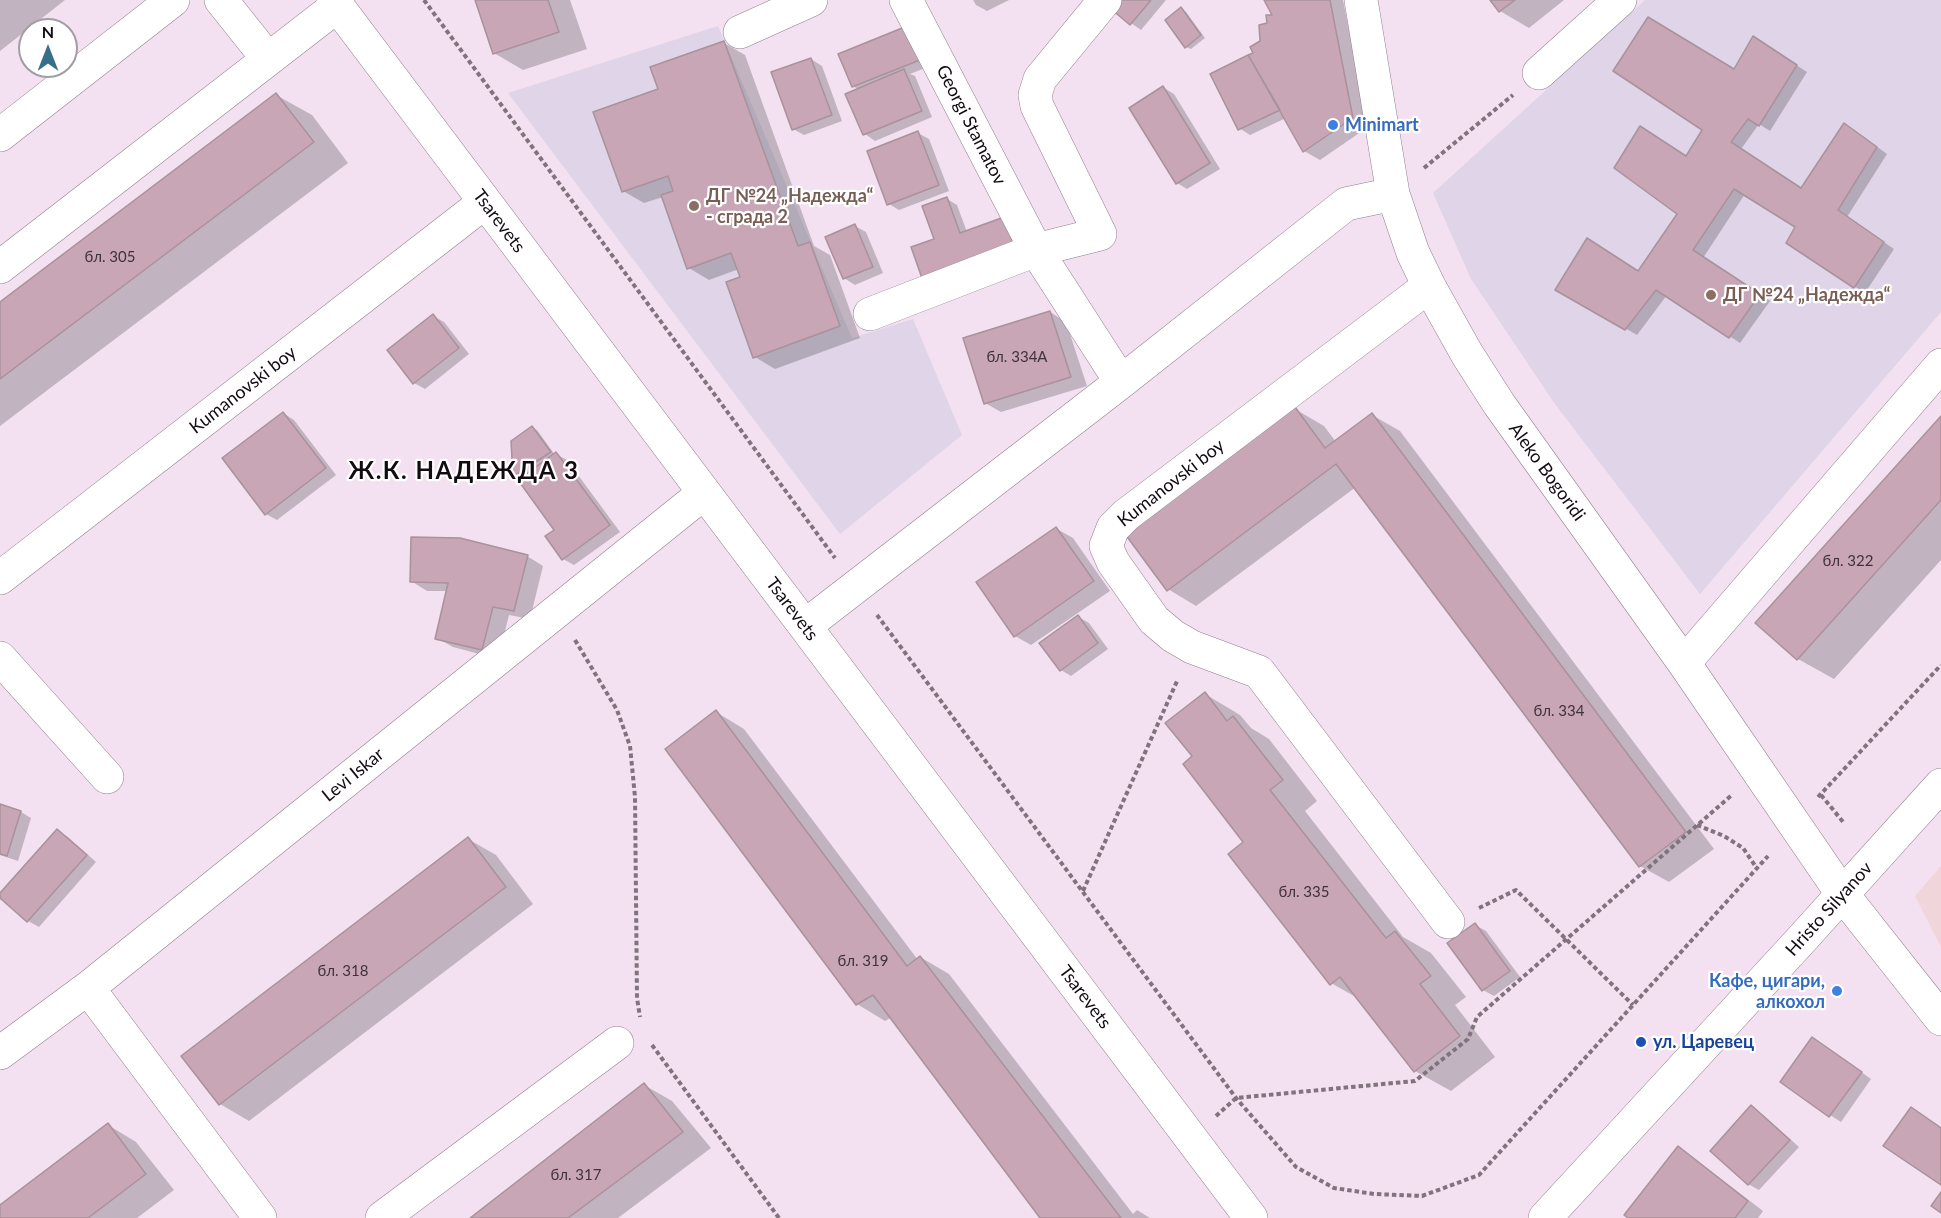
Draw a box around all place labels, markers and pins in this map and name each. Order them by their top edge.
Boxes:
place label: Minimart [1345,114,1419,136]
marker: Minimart [1326,118,1340,132]
place label: ДГ №24 „Надежда“ - сграда 2 [706,185,873,228]
marker: ДГ №24 „Надежда“ - сграда 2 [687,199,701,213]
place label: ДГ №24 „Надежда“ [1723,284,1890,306]
marker: ДГ №24 „Надежда“ [1704,288,1718,302]
place label: Кафе, цигари, алкохол [1709,970,1825,1012]
marker: Кафе, цигари, алкохол [1830,984,1844,998]
place label: ул. Царевец [1653,1031,1754,1053]
marker: ул. Царевец [1634,1035,1648,1049]

